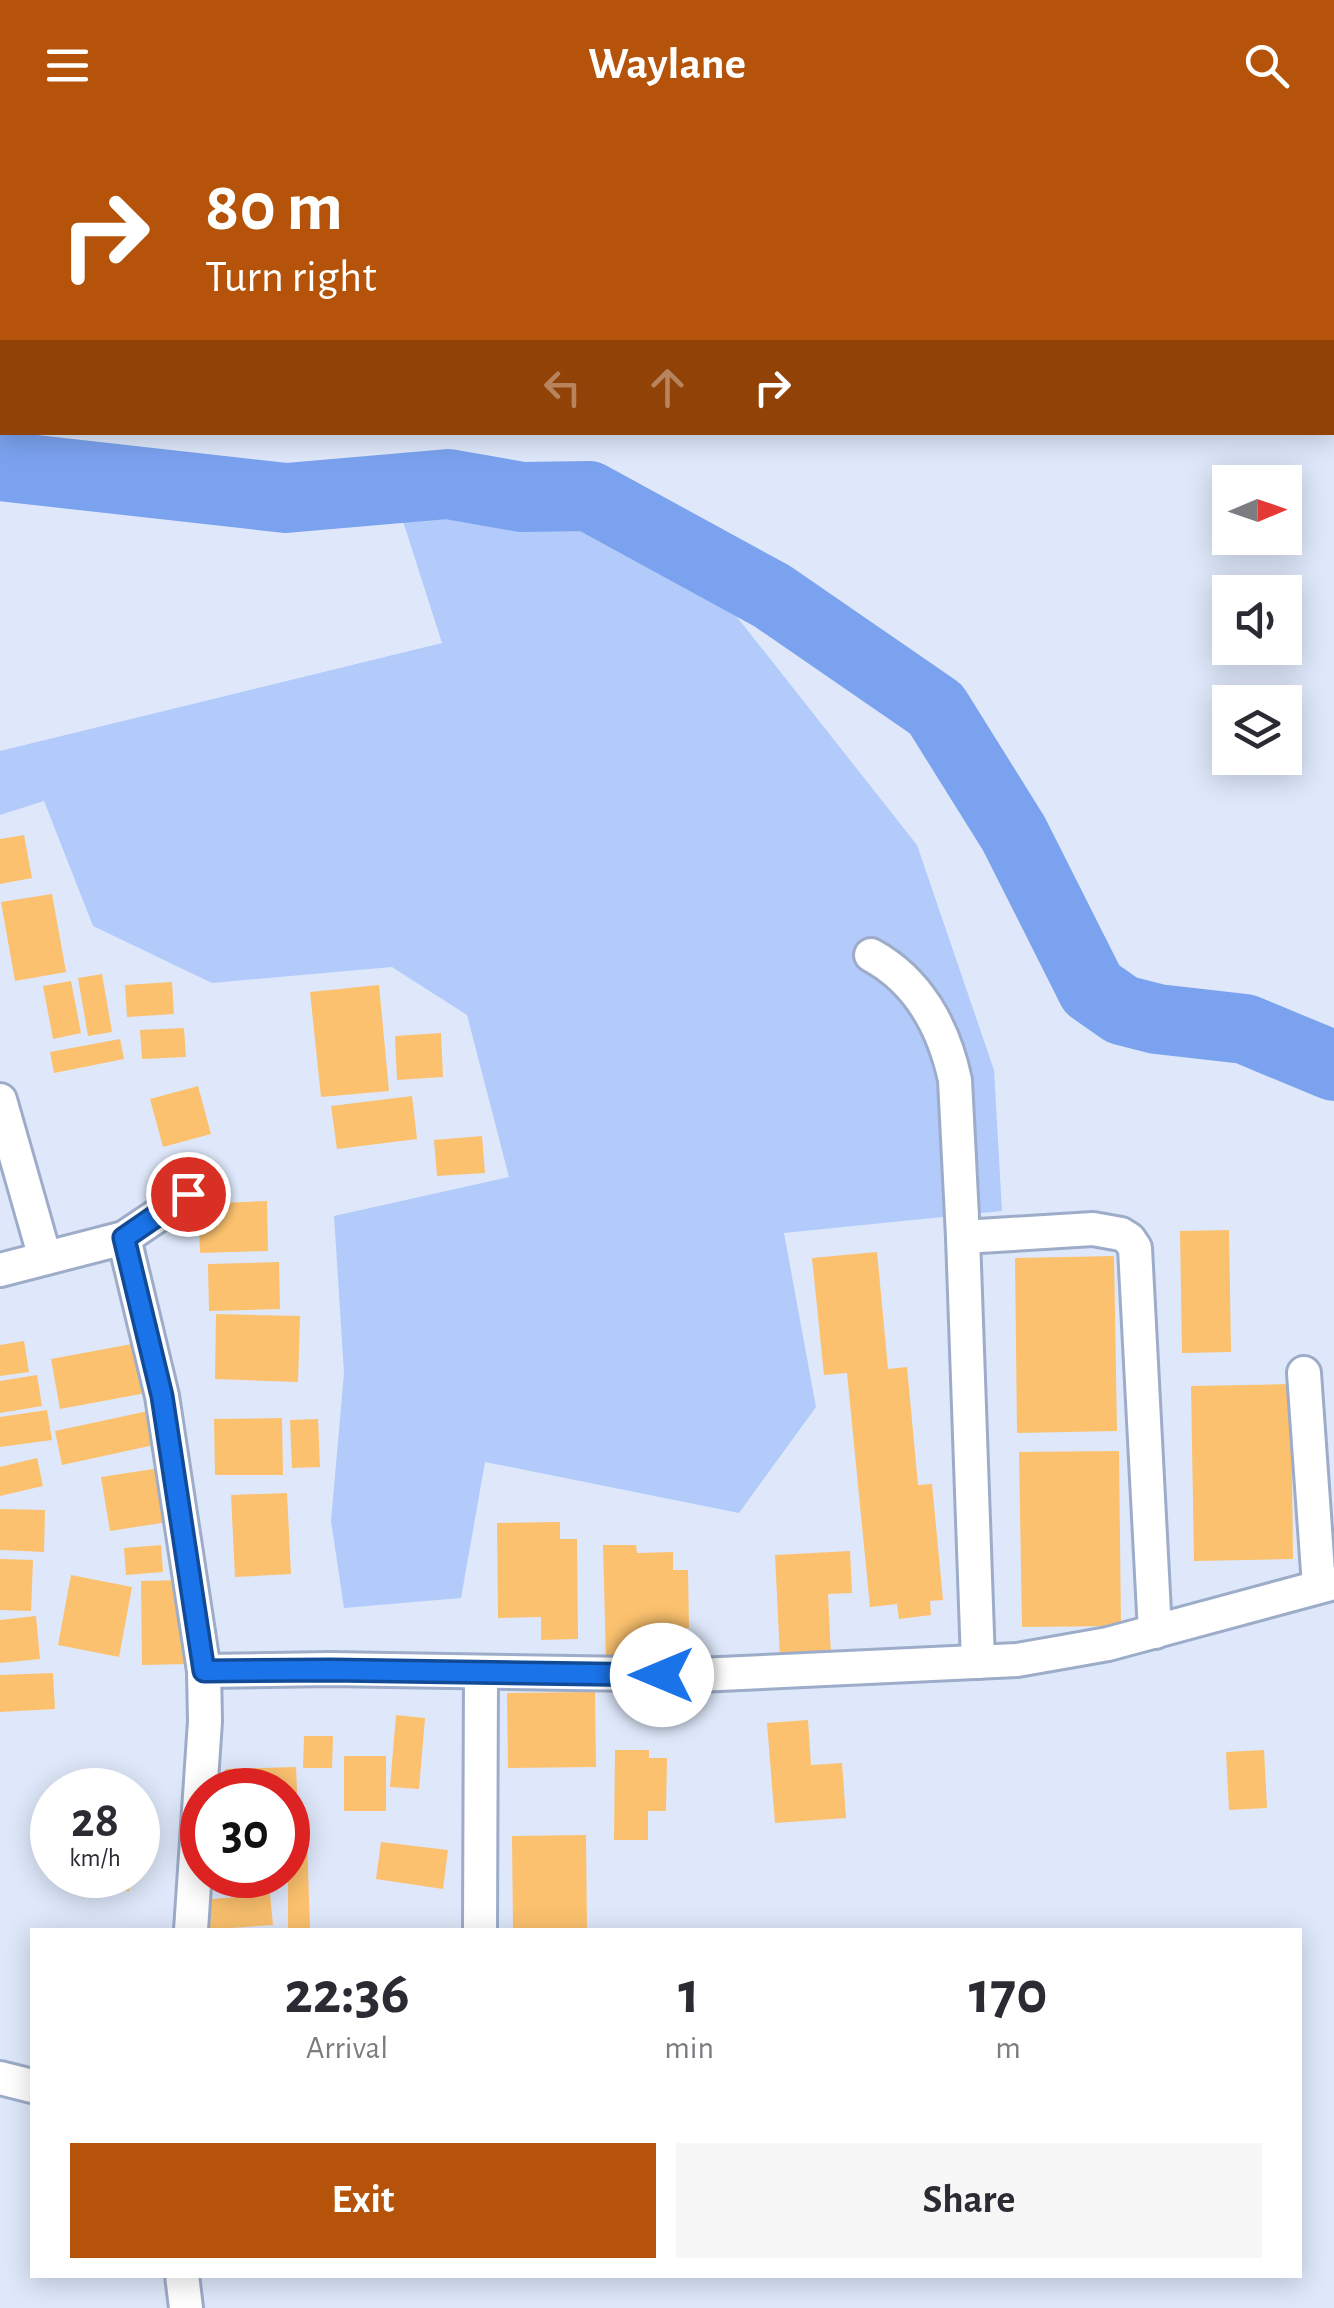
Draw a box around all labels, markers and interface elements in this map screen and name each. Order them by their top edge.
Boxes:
icon: menu [40,38,95,93]
icon: search [1239,38,1294,93]
text: Waylane [588,42,746,87]
icon: right [40,170,170,300]
text: 80 m [205,173,343,243]
text: Turn right [205,255,377,300]
icon: left [535,360,590,415]
icon: ahead [640,360,695,415]
icon: right [745,360,800,415]
north arrow [1212,465,1302,555]
map controls [1212,465,1302,775]
button: sound [1212,575,1302,665]
button: layers [1212,685,1302,775]
pin [146,1152,231,1237]
icon: arrive [161,1167,216,1222]
position arrow [610,1623,714,1727]
speed limit sign: 30 [180,1768,310,1898]
text: 28 [71,1796,119,1846]
text: km/h [69,1846,121,1871]
text: 22:36 [285,1964,410,2024]
text: 1 [678,1964,700,2024]
text: 170 [969,1964,1047,2024]
text: Arrival [306,2032,388,2064]
text: min [664,2032,714,2064]
text: m [995,2032,1021,2064]
button: Exit [70,2143,656,2258]
button: Share [676,2143,1262,2258]

